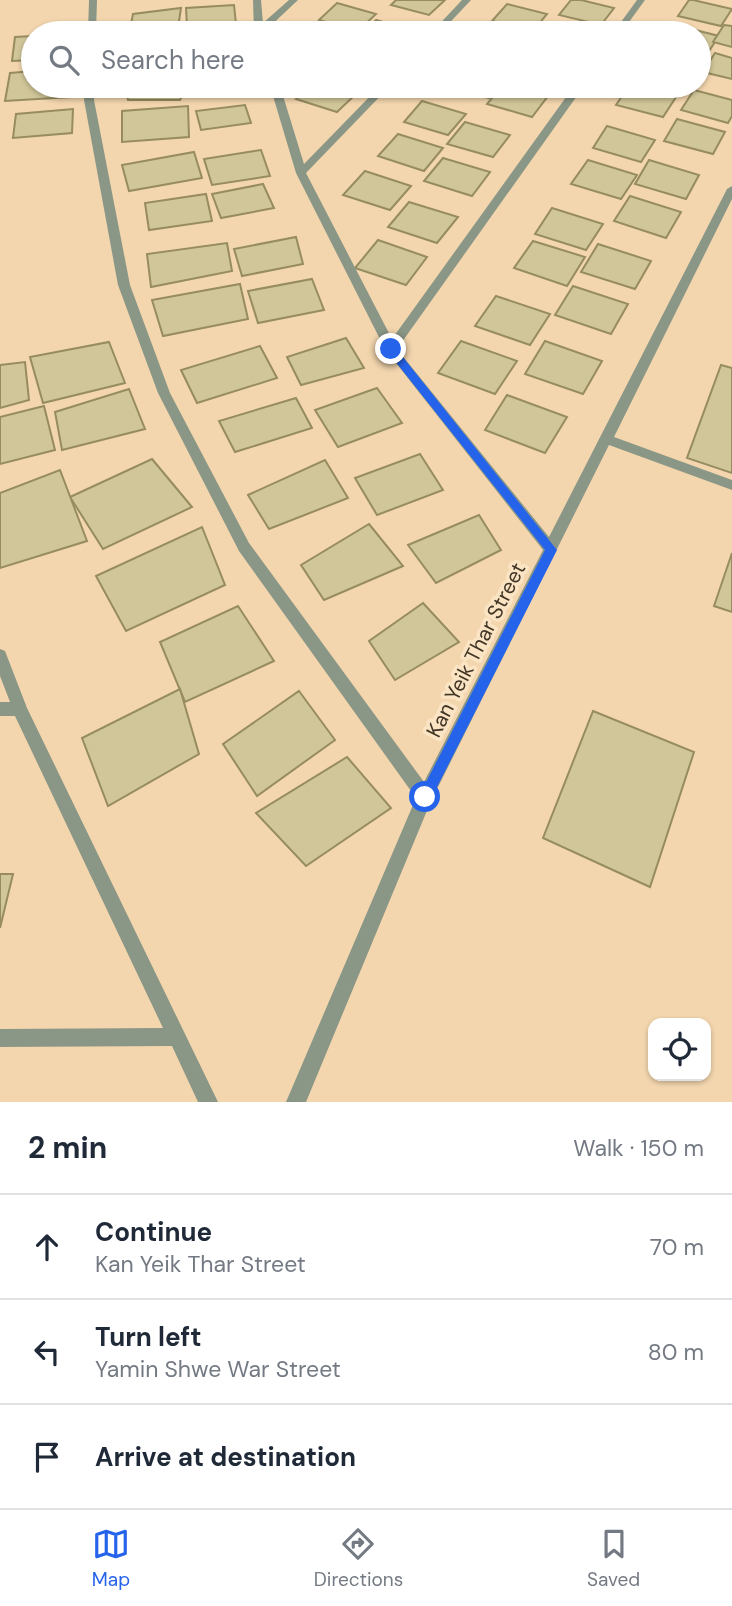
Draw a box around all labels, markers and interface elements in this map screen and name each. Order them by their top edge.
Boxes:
search box [21,21,711,98]
icon: search [45,41,83,79]
text: Search here [101,43,244,77]
route end [375,333,406,364]
street label: Kan Yeik Thar Street [420,558,532,742]
route start [409,781,440,812]
map controls [648,1018,711,1081]
button: locate [648,1018,711,1081]
text: 2 min [28,1128,107,1167]
text: Walk · 150 m [573,1133,704,1163]
text: Continue [95,1215,212,1249]
icon: ahead [28,1228,66,1266]
text: 70 m [650,1232,704,1262]
text: Kan Yeik Thar Street [95,1249,306,1279]
text: Turn left [95,1320,202,1354]
icon: left [28,1333,66,1371]
text: 80 m [648,1337,704,1367]
text: Yamin Shwe War Street [95,1354,341,1384]
icon: arrive [28,1438,66,1476]
text: Arrive at destination [95,1440,356,1474]
tab: Map [92,1525,130,1592]
tab: Directions [314,1525,403,1592]
tab: Saved [587,1525,640,1592]

